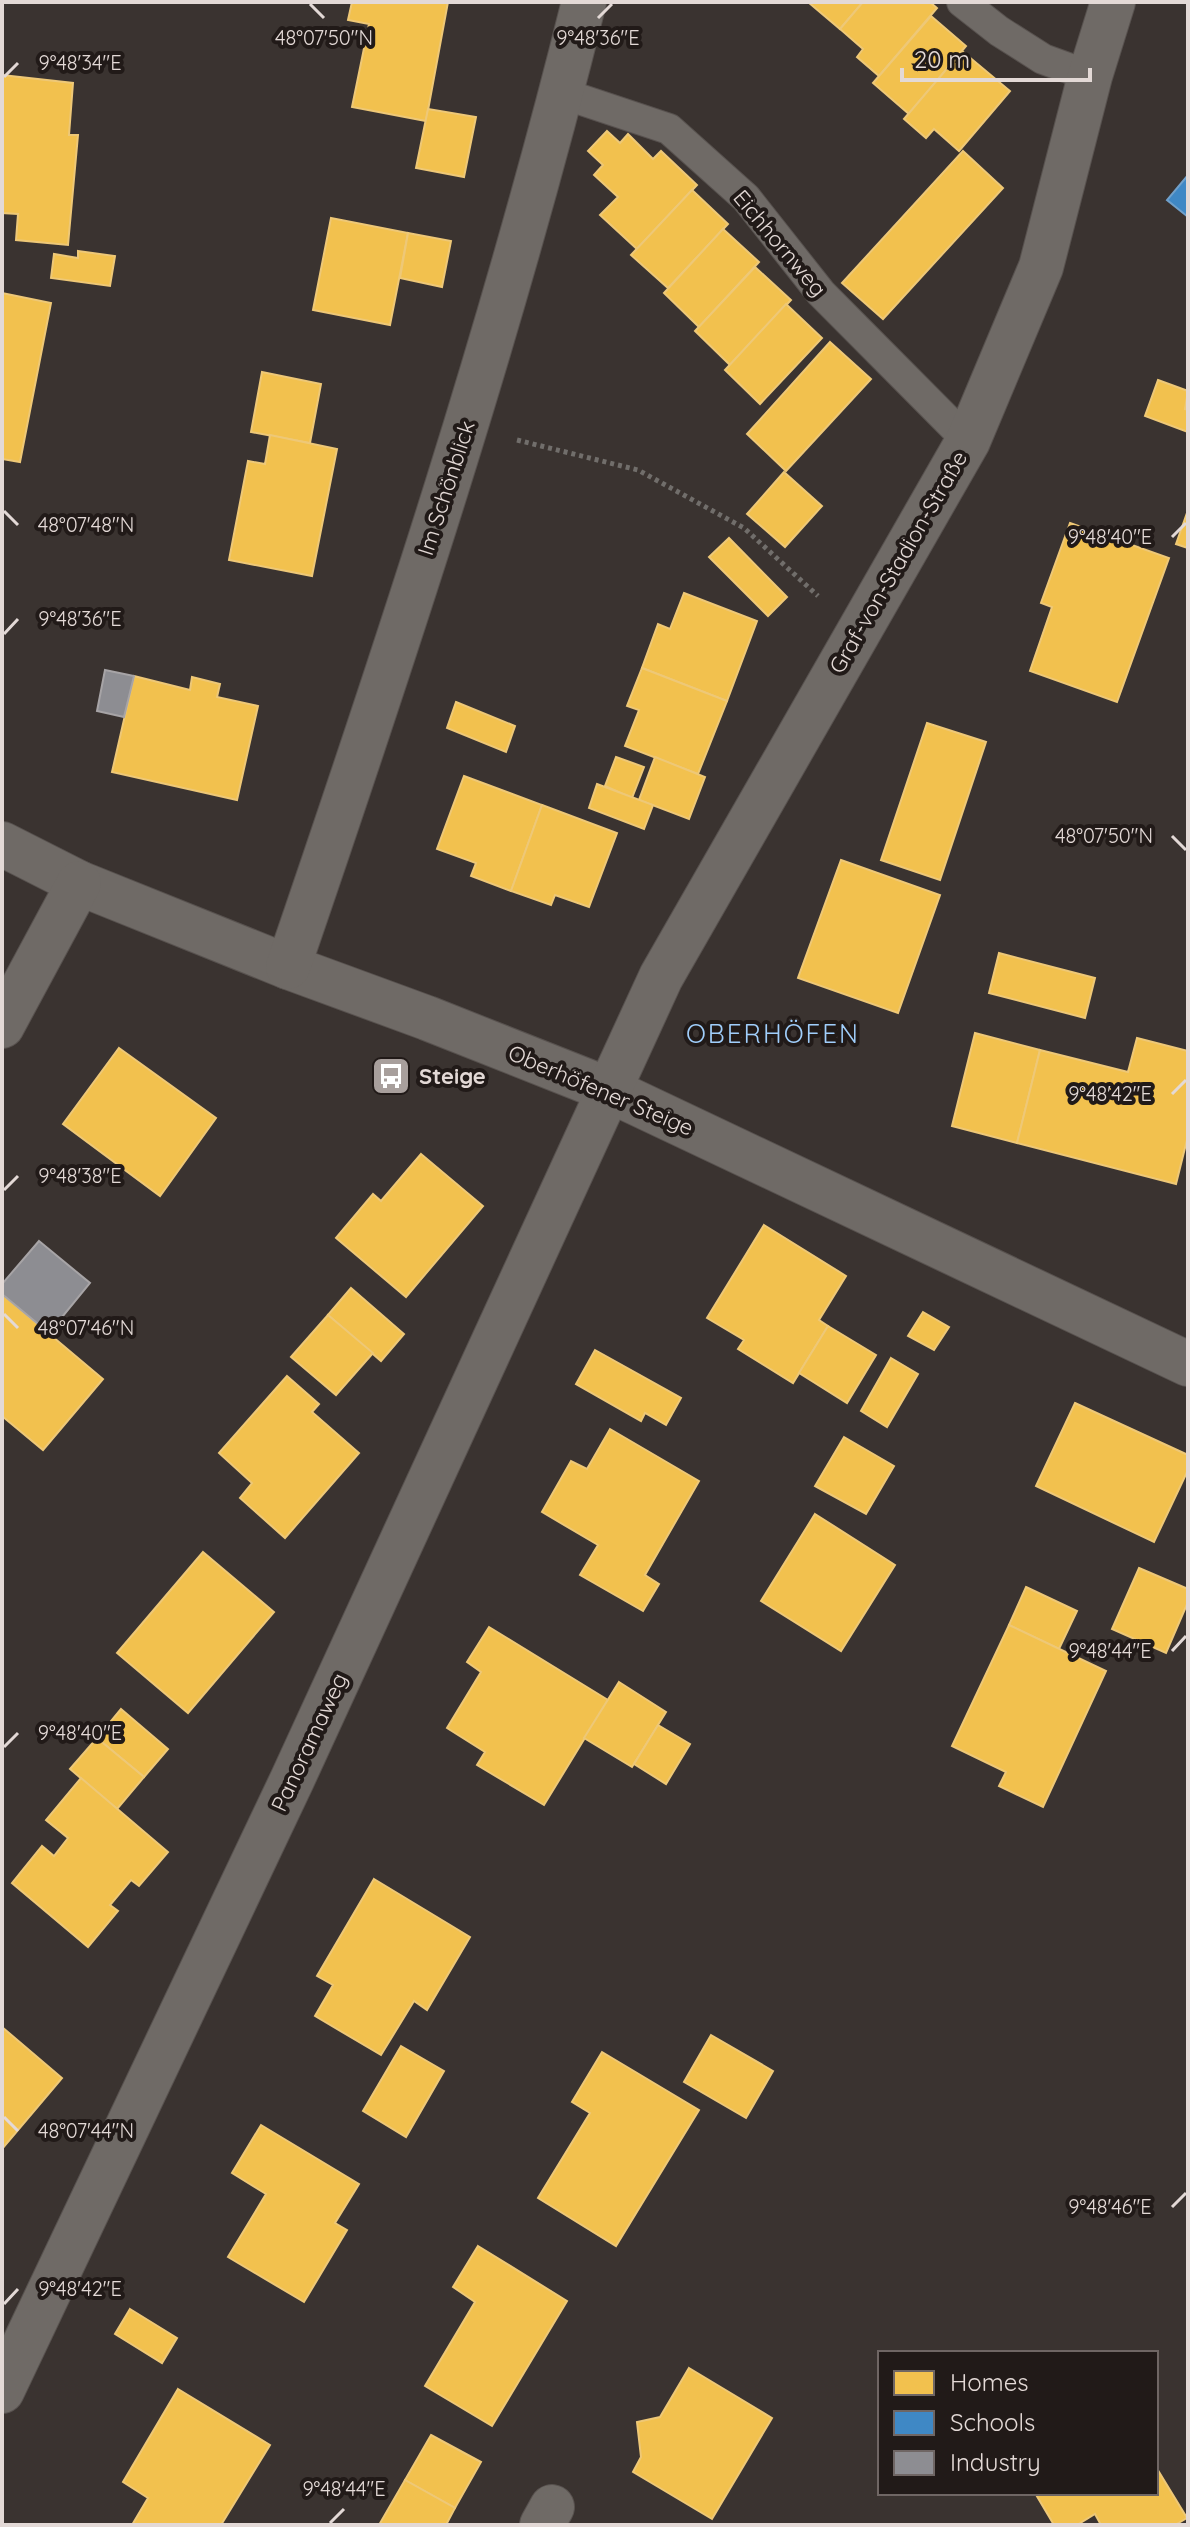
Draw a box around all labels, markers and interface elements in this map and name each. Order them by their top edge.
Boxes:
text: 48°07'50"N [275,25,373,50]
text: 9°48'36"E [556,25,640,50]
scale bar [902,32,1090,82]
text: 20 m [914,44,970,74]
text: 9°48'34"E [38,50,122,75]
street label: Eichhornweg [727,184,833,302]
street label: Im Schönblick [411,417,481,559]
street label: Graf-von-Stadion-Straße [823,446,973,678]
text: 48°07'48"N [38,512,134,537]
text: 9°48'40"E [1068,524,1152,549]
text: 9°48'36"E [38,606,122,631]
text: 48°07'50"N [1055,823,1153,848]
district label: OBERHÖFEN [686,1017,860,1050]
street label: Oberhöfener Steige [504,1038,698,1142]
bus stop icon: Steige [370,1055,412,1097]
place label: Steige [419,1062,486,1090]
text: 9°48'42"E [1068,1081,1152,1106]
text: 9°48'38"E [38,1163,122,1188]
text: 48°07'46"N [38,1315,134,1340]
text: 9°48'44"E [1068,1638,1152,1663]
street label: Panoramaweg [265,1668,353,1816]
text: 9°48'40"E [38,1720,122,1745]
text: 48°07'44"N [38,2118,134,2143]
text: 9°48'46"E [1068,2194,1152,2219]
text: 9°48'42"E [38,2276,122,2301]
legend [878,2351,1158,2495]
text: Homes [950,2367,1028,2397]
text: Schools [950,2407,1035,2437]
text: Industry [950,2447,1041,2477]
text: 9°48'44"E [302,2476,386,2501]

